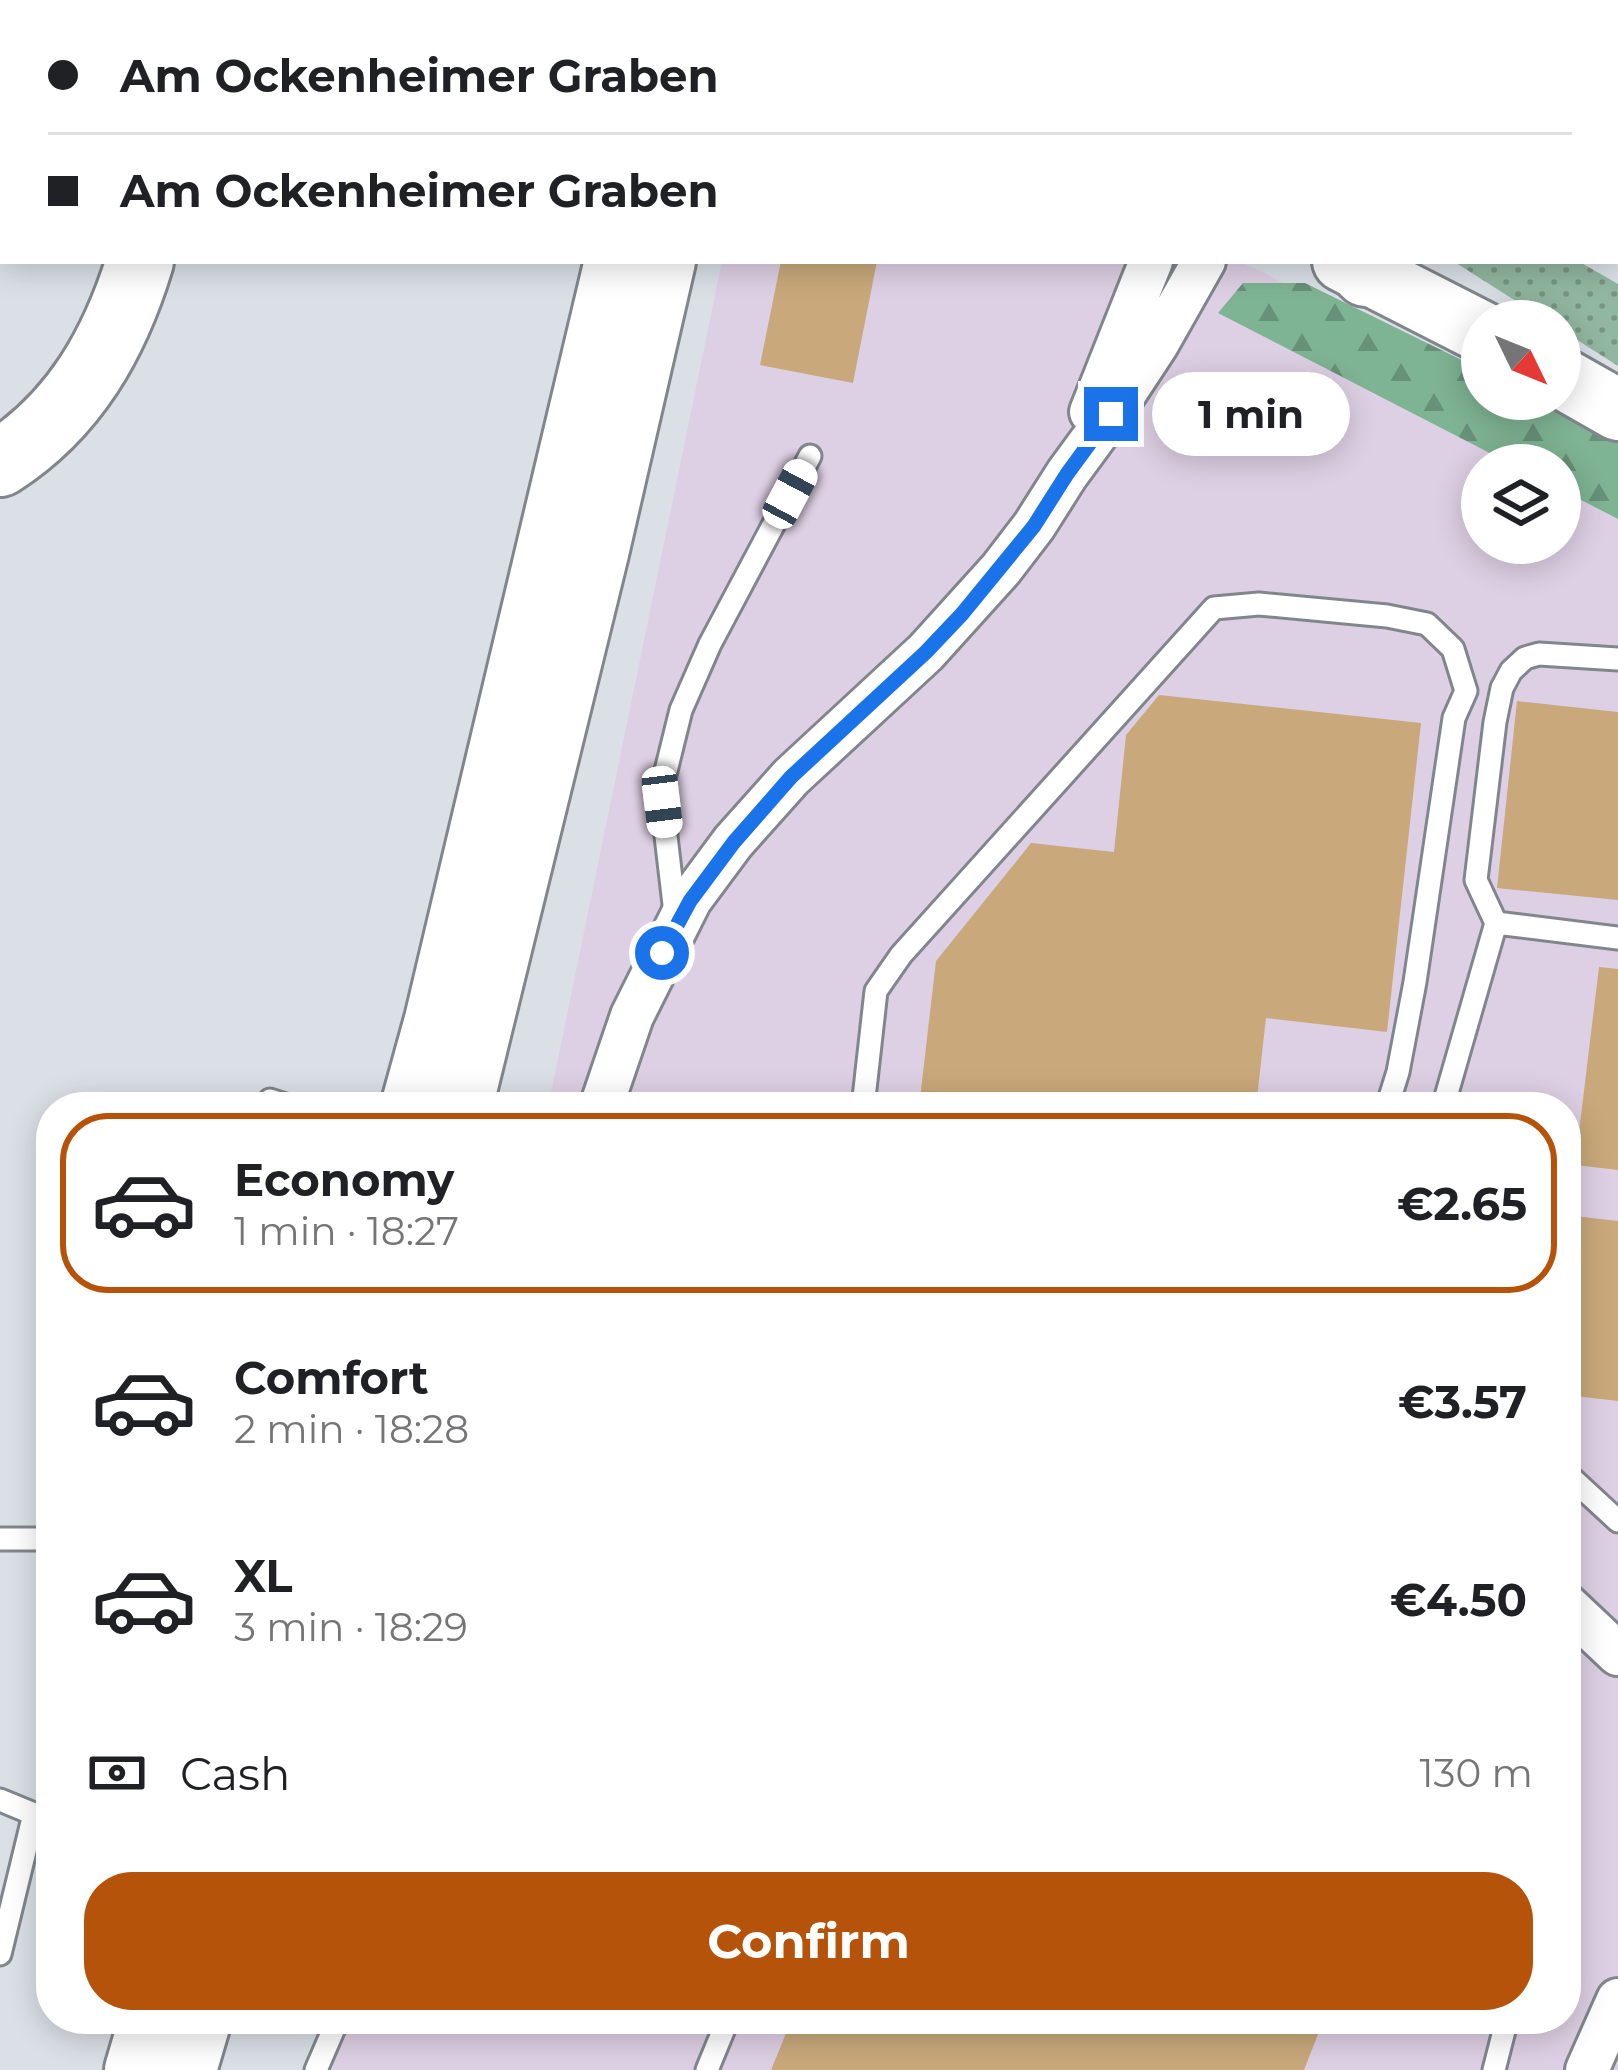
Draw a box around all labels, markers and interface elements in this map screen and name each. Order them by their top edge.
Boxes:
text: Am Ockenheimer Graben [120,48,719,103]
text: Am Ockenheimer Graben [120,163,719,218]
north arrow [1461,300,1581,420]
map controls [1461,300,1581,564]
callout: 1 min [1153,372,1351,456]
route end [1084,387,1138,441]
text: 1 min [1198,390,1304,438]
button: layers [1461,444,1581,564]
car [757,454,823,534]
car [640,764,684,840]
route start [635,926,689,980]
icon: car [90,1149,198,1257]
text: Economy [234,1152,454,1207]
text: €2.65 [1397,1176,1527,1231]
text: 1 min · 18:27 [234,1207,459,1255]
icon: car [90,1347,198,1455]
text: Comfort [234,1350,429,1405]
text: €3.57 [1398,1374,1527,1429]
text: 2 min · 18:28 [234,1405,469,1453]
icon: car [90,1545,198,1653]
text: XL [234,1548,292,1603]
text: €4.50 [1390,1572,1527,1627]
text: 3 min · 18:29 [234,1603,468,1651]
icon: cash [84,1740,150,1806]
text: Cash [180,1746,291,1801]
text: 130 m [1420,1749,1533,1797]
button: Confirm [84,1872,1533,2010]

